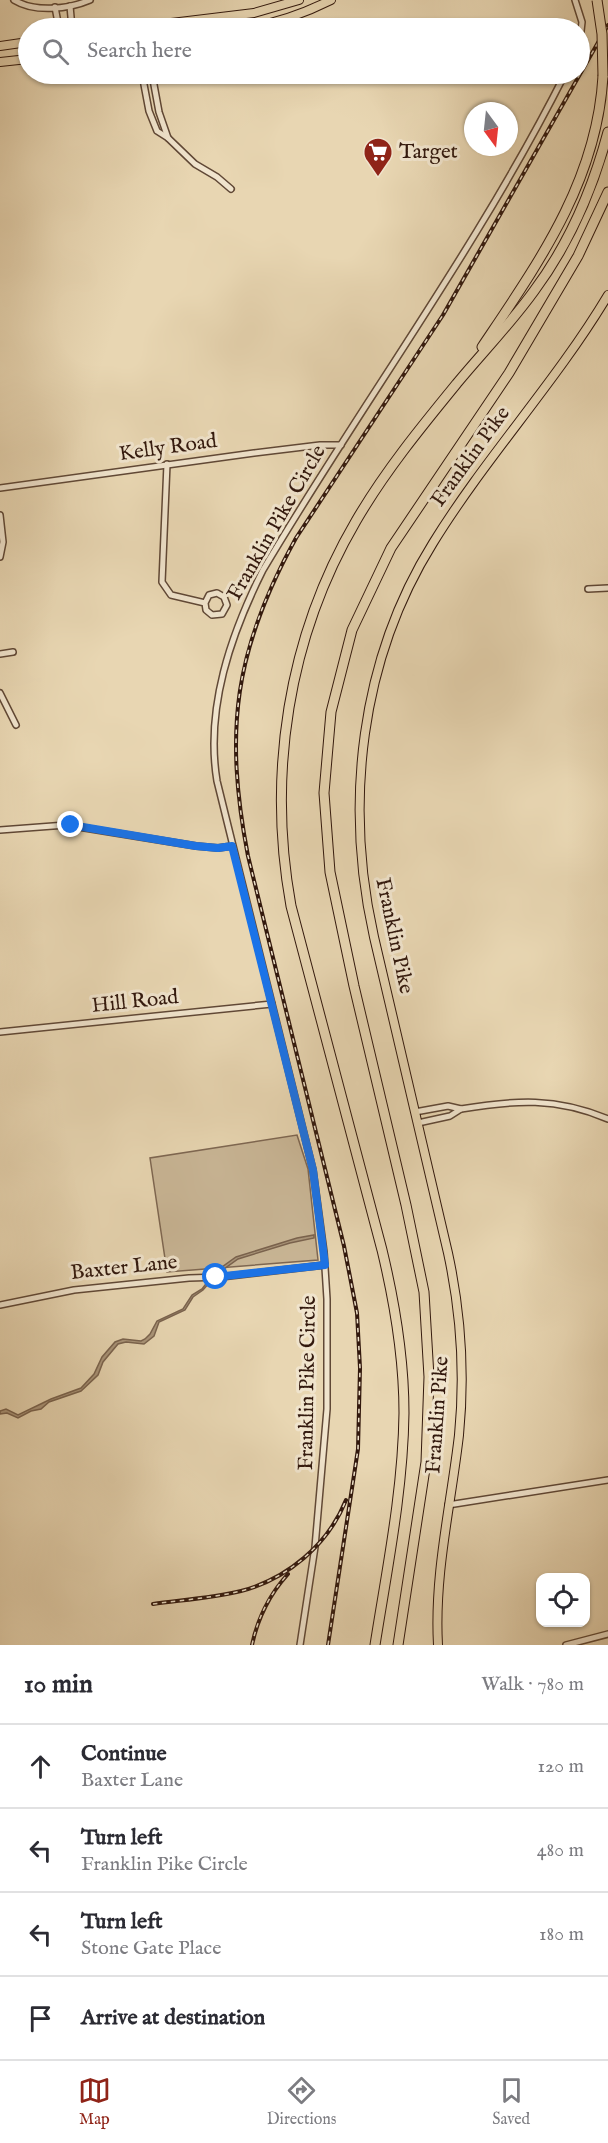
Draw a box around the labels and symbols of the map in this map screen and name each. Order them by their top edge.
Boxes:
north arrow [464,102,518,156]
supermarket icon: Target [362,136,394,178]
place label: Target [399,139,458,166]
street label: Franklin Pike [425,401,517,513]
street label: Kelly Road [117,428,219,468]
street label: Franklin Pike Circle [222,440,333,606]
route end [57,811,83,837]
street label: Franklin Pike [369,876,420,997]
street label: Hill Road [90,984,181,1020]
street label: Baxter Lane [69,1249,179,1287]
route start [202,1263,228,1289]
street label: Franklin Pike Circle [293,1295,323,1471]
street label: Franklin Pike [420,1355,456,1475]

